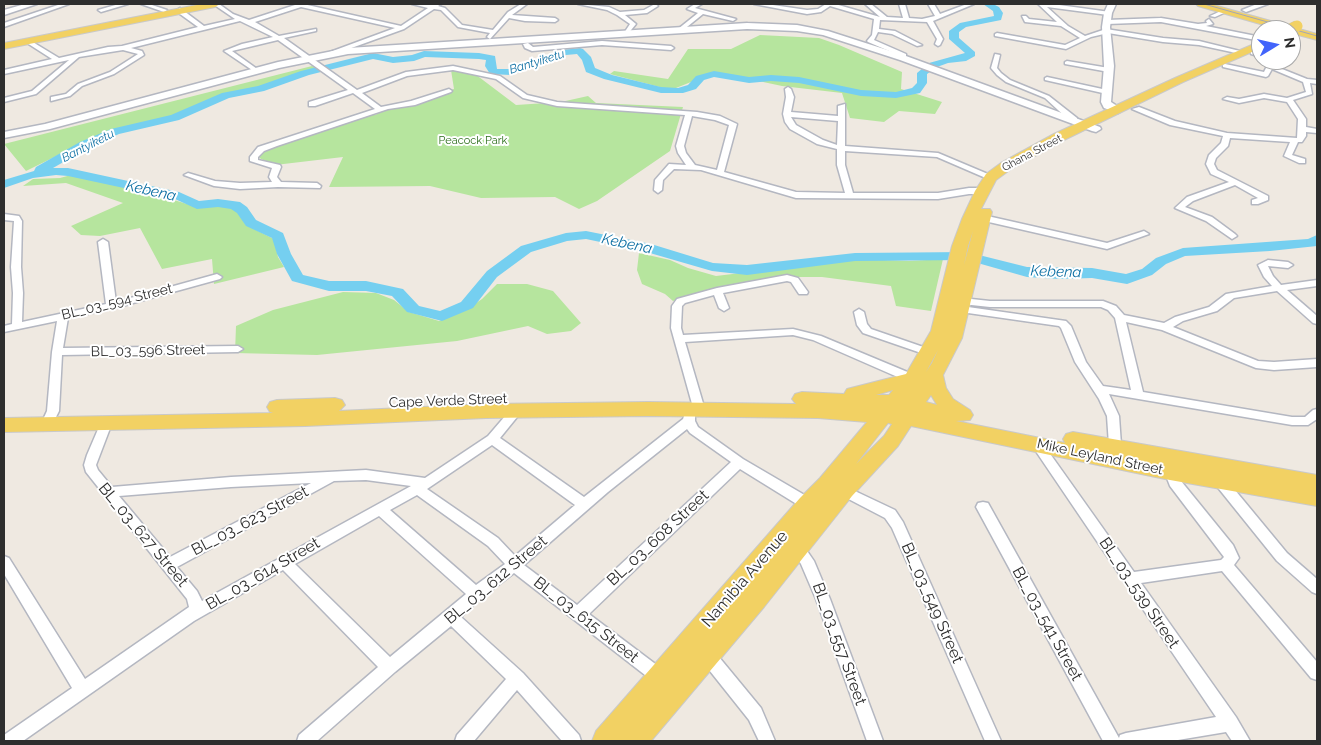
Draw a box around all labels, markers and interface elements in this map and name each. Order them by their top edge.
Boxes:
north arrow [1251,20,1301,70]
text: N [1281,36,1299,49]
water label: Bantyiketu [508,47,566,77]
water label: Bantyiketu [59,127,117,165]
street label: Ghana Street [1000,132,1064,174]
park label: Peacock Park [439,134,507,148]
water label: Kebena [124,176,178,206]
water label: Kebena [600,230,654,258]
water label: Kebena [1030,262,1082,282]
street label: BL_03_594 Street [60,280,174,324]
street label: BL_03_596 Street [91,342,205,360]
street label: Cape Verde Street [389,391,507,411]
street label: Mike Leyland Street [1035,435,1165,479]
street label: BL_03_627 Street [94,479,192,591]
street label: BL_03_623 Street [188,482,312,560]
street label: BL_03_608 Street [603,486,713,590]
street label: Namibia Avenue [698,527,792,631]
street label: BL_03_612 Street [441,532,551,628]
street label: BL_03_614 Street [203,534,323,614]
street label: BL_03_539 Street [1095,534,1183,652]
street label: BL_03_549 Street [897,540,967,666]
street label: BL_03_541 Street [1008,564,1086,684]
street label: BL_03_615 Street [530,573,642,667]
street label: BL_03_557 Street [808,580,870,708]

